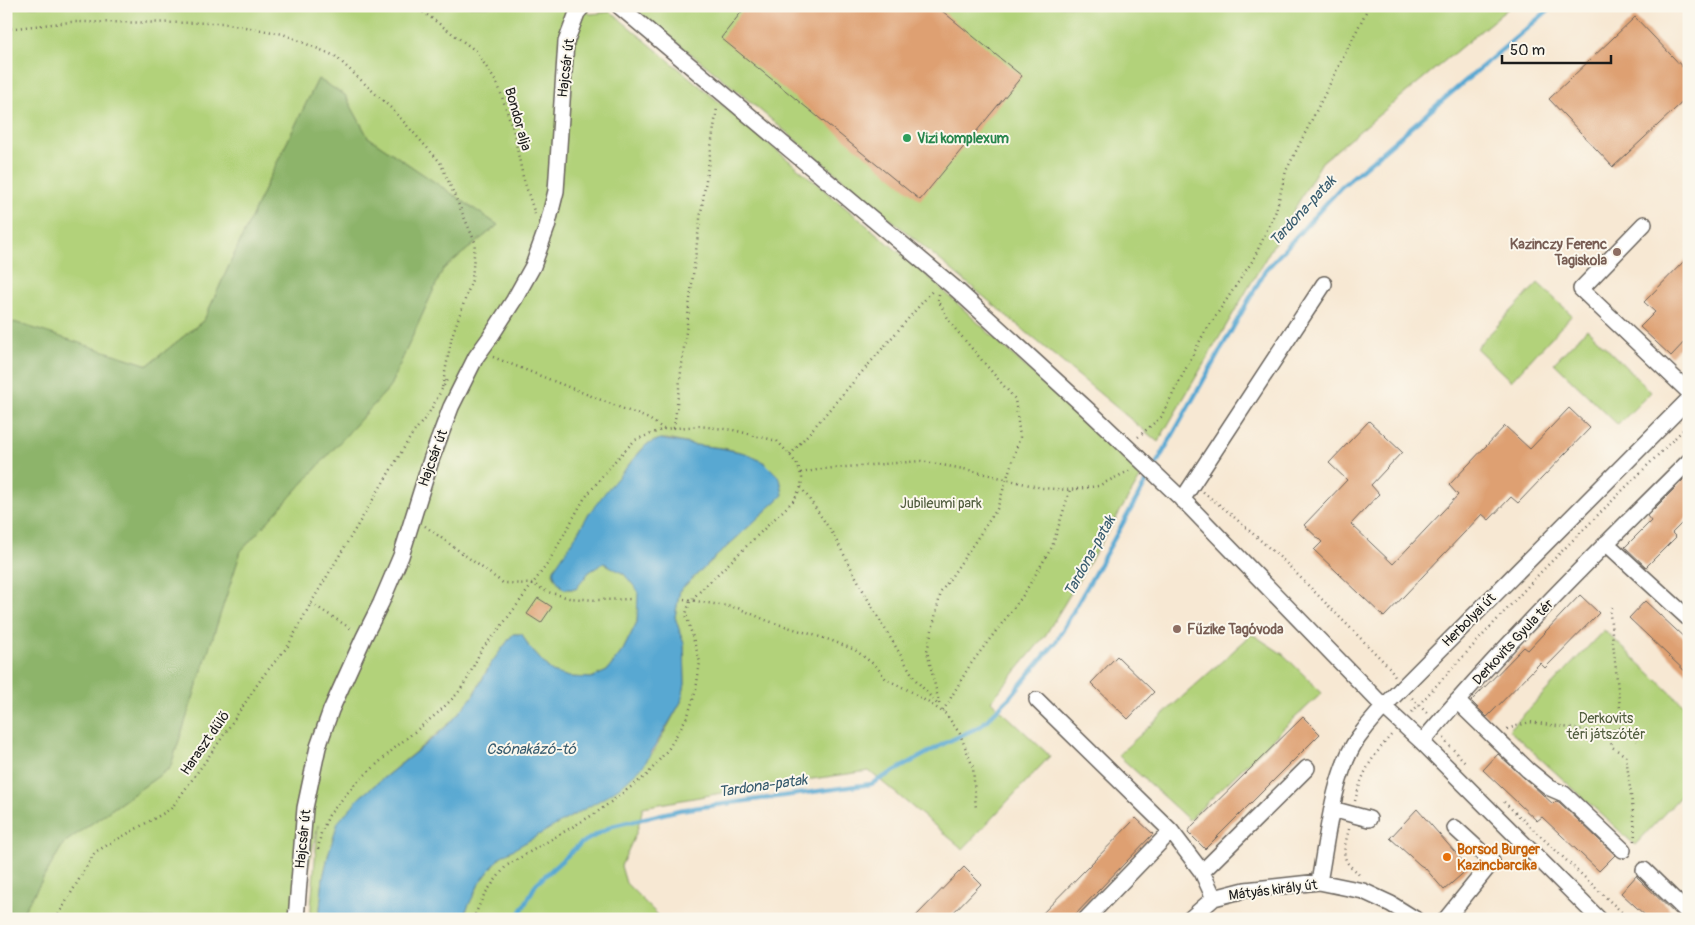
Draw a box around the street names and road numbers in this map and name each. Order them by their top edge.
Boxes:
street label: Hajcsár út [554,37,578,99]
street label: Bondor alja [501,85,535,153]
street label: Hajcsár út [415,427,451,489]
street label: Herbolyai út [1439,589,1500,650]
street label: Derkovits Gyula tér [1469,596,1557,688]
street label: Haraszt dűlő [177,707,233,778]
street label: Hajcsár út [291,808,315,869]
street label: Mátyás király út [1228,876,1319,904]

